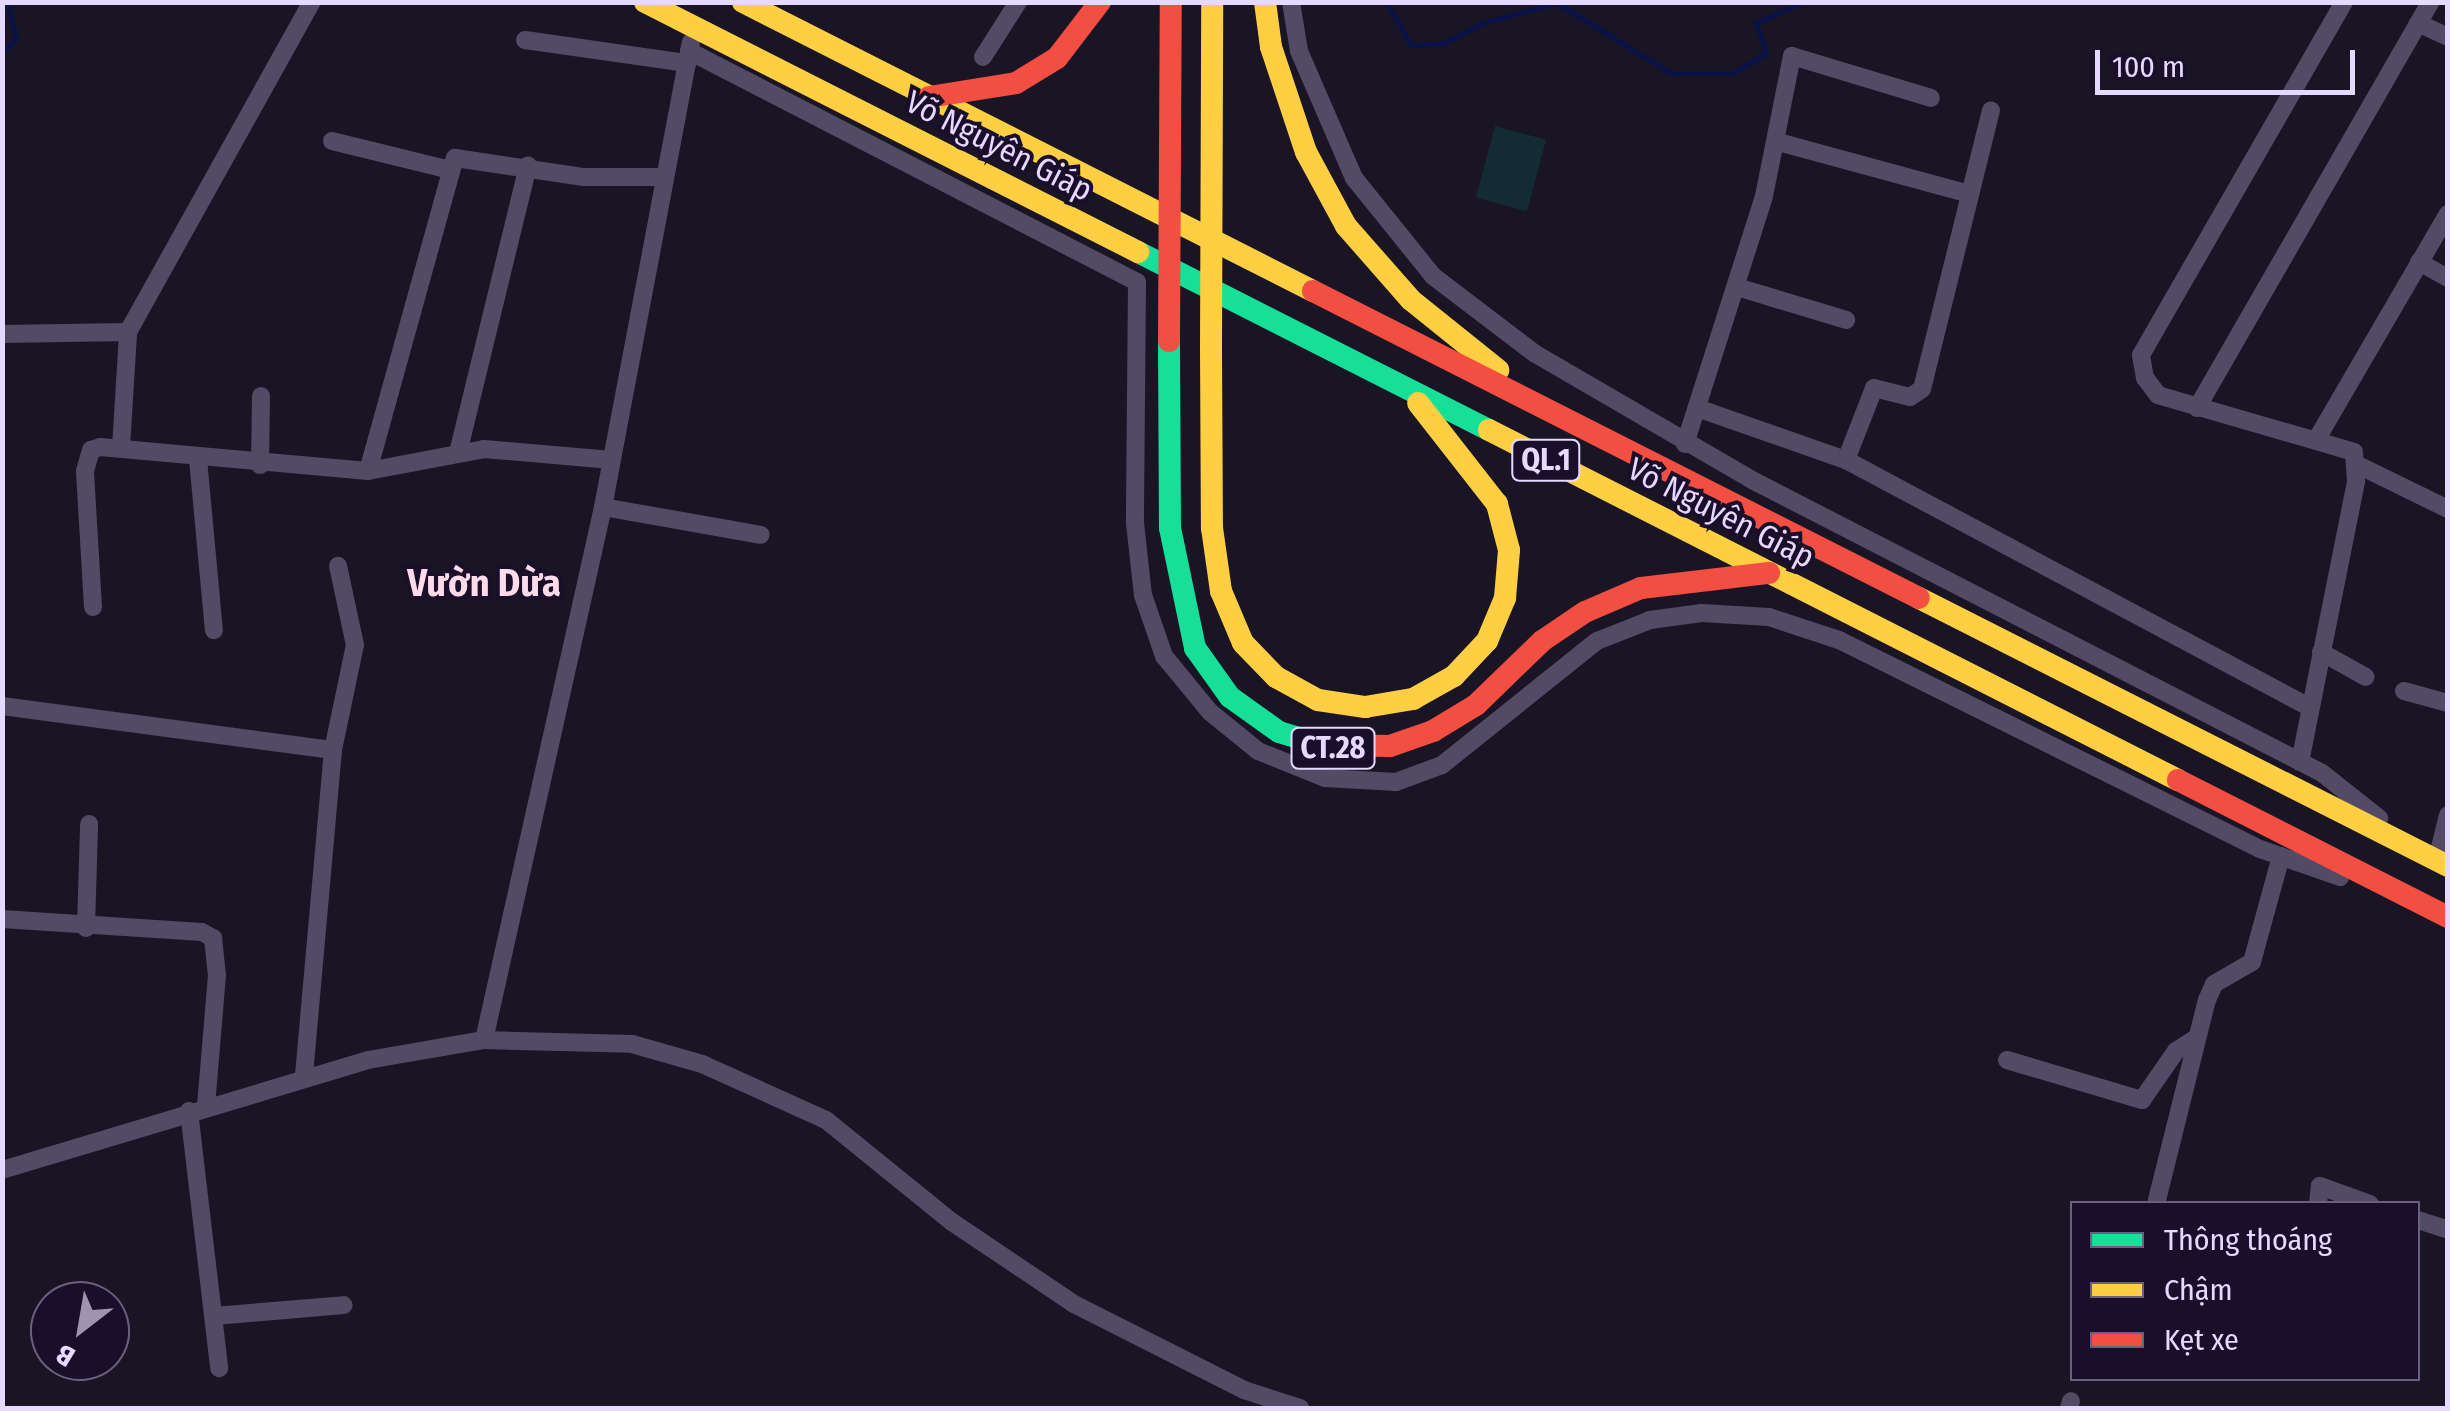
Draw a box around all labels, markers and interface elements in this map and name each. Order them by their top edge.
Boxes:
scale bar [2100,30,2360,92]
text: 100 m [2112,49,2185,85]
street label: Võ Nguyên Giáp [899,83,1099,209]
road number: QL.1 [1511,435,1581,485]
street label: Võ Nguyên Giáp [1621,450,1821,576]
district label: Vườn Dừa [407,561,561,607]
road number: CT.28 [1290,723,1376,773]
legend [2070,1201,2420,1381]
text: Thông thoáng [2164,1222,2332,1258]
text: Chậm [2164,1272,2233,1308]
north arrow [30,1281,130,1381]
text: Kẹt xe [2164,1322,2239,1358]
text: B [50,1337,81,1374]

